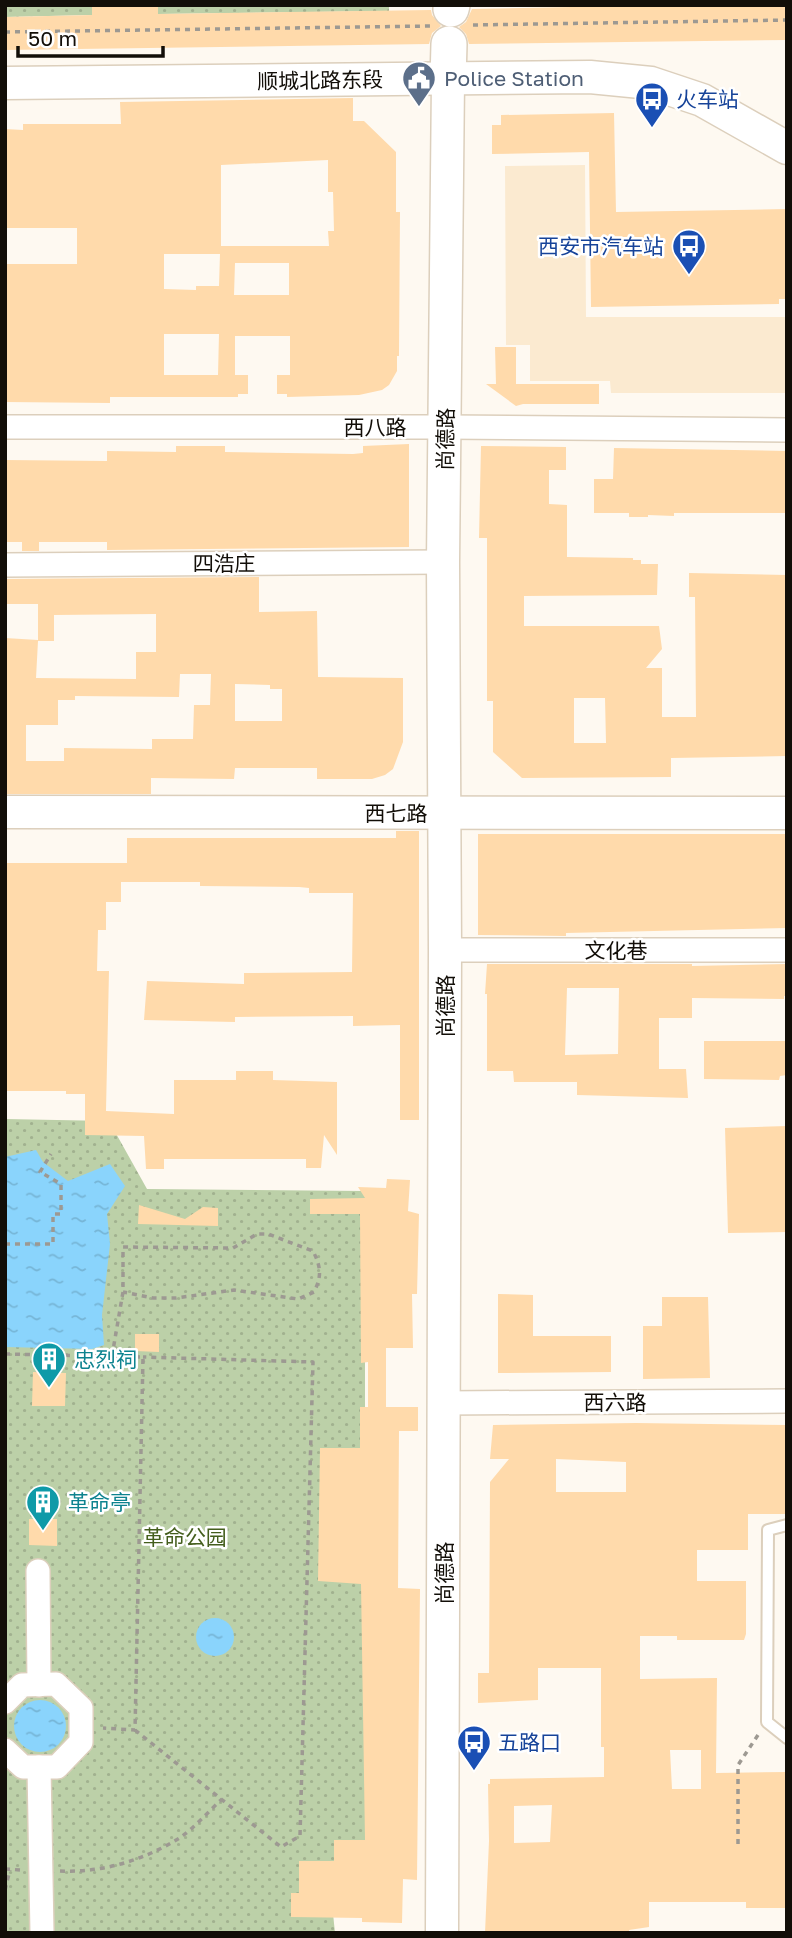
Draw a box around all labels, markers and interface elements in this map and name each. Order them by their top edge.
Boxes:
scale bar [18,14,163,58]
text: 50 m [28,25,77,51]
public building icon: Police Station [400,59,438,108]
place label: Police Station [444,65,584,91]
street label: 顺城北路东段 [257,66,383,94]
bus stop icon: 火车站 [633,80,671,129]
place label: 火车站 [676,86,739,112]
bus stop icon: 西安市汽车站 [670,227,708,276]
place label: 西安市汽车站 [538,233,664,259]
street label: 尚德路 [431,407,459,471]
street label: 西八路 [344,414,407,440]
street label: 四浩庄 [193,550,256,576]
street label: 西七路 [365,800,428,826]
street label: 文化巷 [585,937,648,963]
street label: 尚德路 [432,975,458,1038]
building icon: 忠烈祠 [30,1340,68,1389]
place label: 忠烈祠 [74,1346,137,1372]
street label: 西六路 [584,1389,647,1415]
building icon: 革命亭 [24,1483,62,1532]
place label: 革命亭 [68,1489,131,1515]
park label: 革命公园 [143,1524,227,1550]
street label: 尚德路 [431,1542,457,1605]
bus stop icon: 五路口 [455,1723,493,1772]
place label: 五路口 [498,1729,561,1755]

